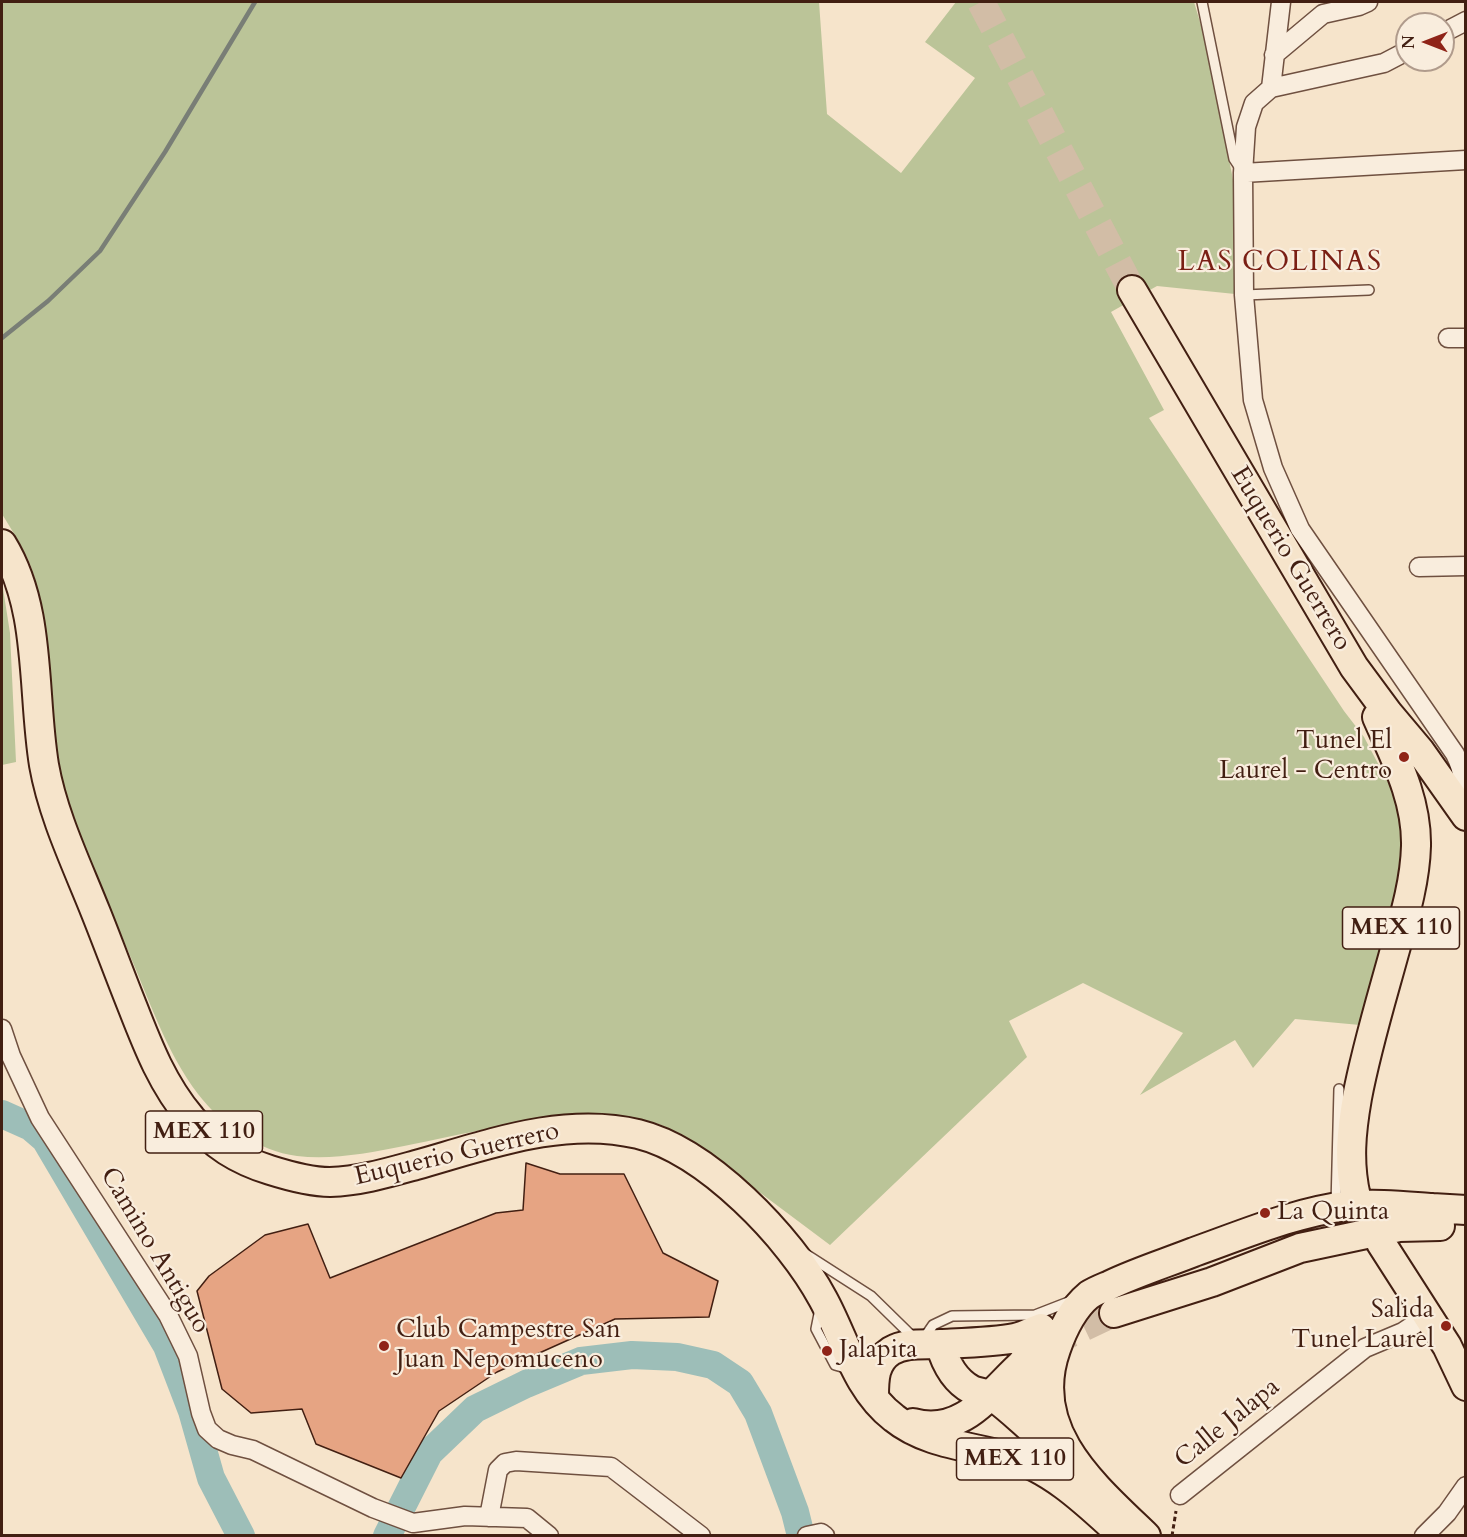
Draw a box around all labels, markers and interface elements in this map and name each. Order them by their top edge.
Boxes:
north arrow [1395,12,1455,72]
text: N [1398,35,1420,49]
district label: LAS COLINAS [1178,247,1382,281]
street label: Euquerio Guerrero [1223,461,1357,657]
place label: Tunel El Laurel - Centro [1219,726,1392,788]
marker: Tunel El Laurel - Centro [1397,750,1411,764]
road number: MEX 110 [1342,907,1460,949]
road number: MEX 110 [146,1111,262,1153]
street label: Euquerio Guerrero [352,1116,562,1194]
street label: Camino Antiguo [92,1162,216,1340]
place label: La Quinta [1277,1197,1389,1229]
marker: La Quinta [1258,1206,1272,1220]
place label: Salida Tunel Laurel [1291,1295,1434,1356]
place label: Club Campestre San Juan Nepomuceno [396,1315,621,1376]
marker: Salida Tunel Laurel [1439,1319,1453,1333]
place label: Jalapita [839,1335,917,1367]
marker: Club Campestre San Juan Nepomuceno [377,1339,391,1353]
marker: Jalapita [820,1344,834,1358]
street label: Calle Jalapa [1169,1372,1287,1476]
road number: MEX 110 [956,1438,1074,1480]

